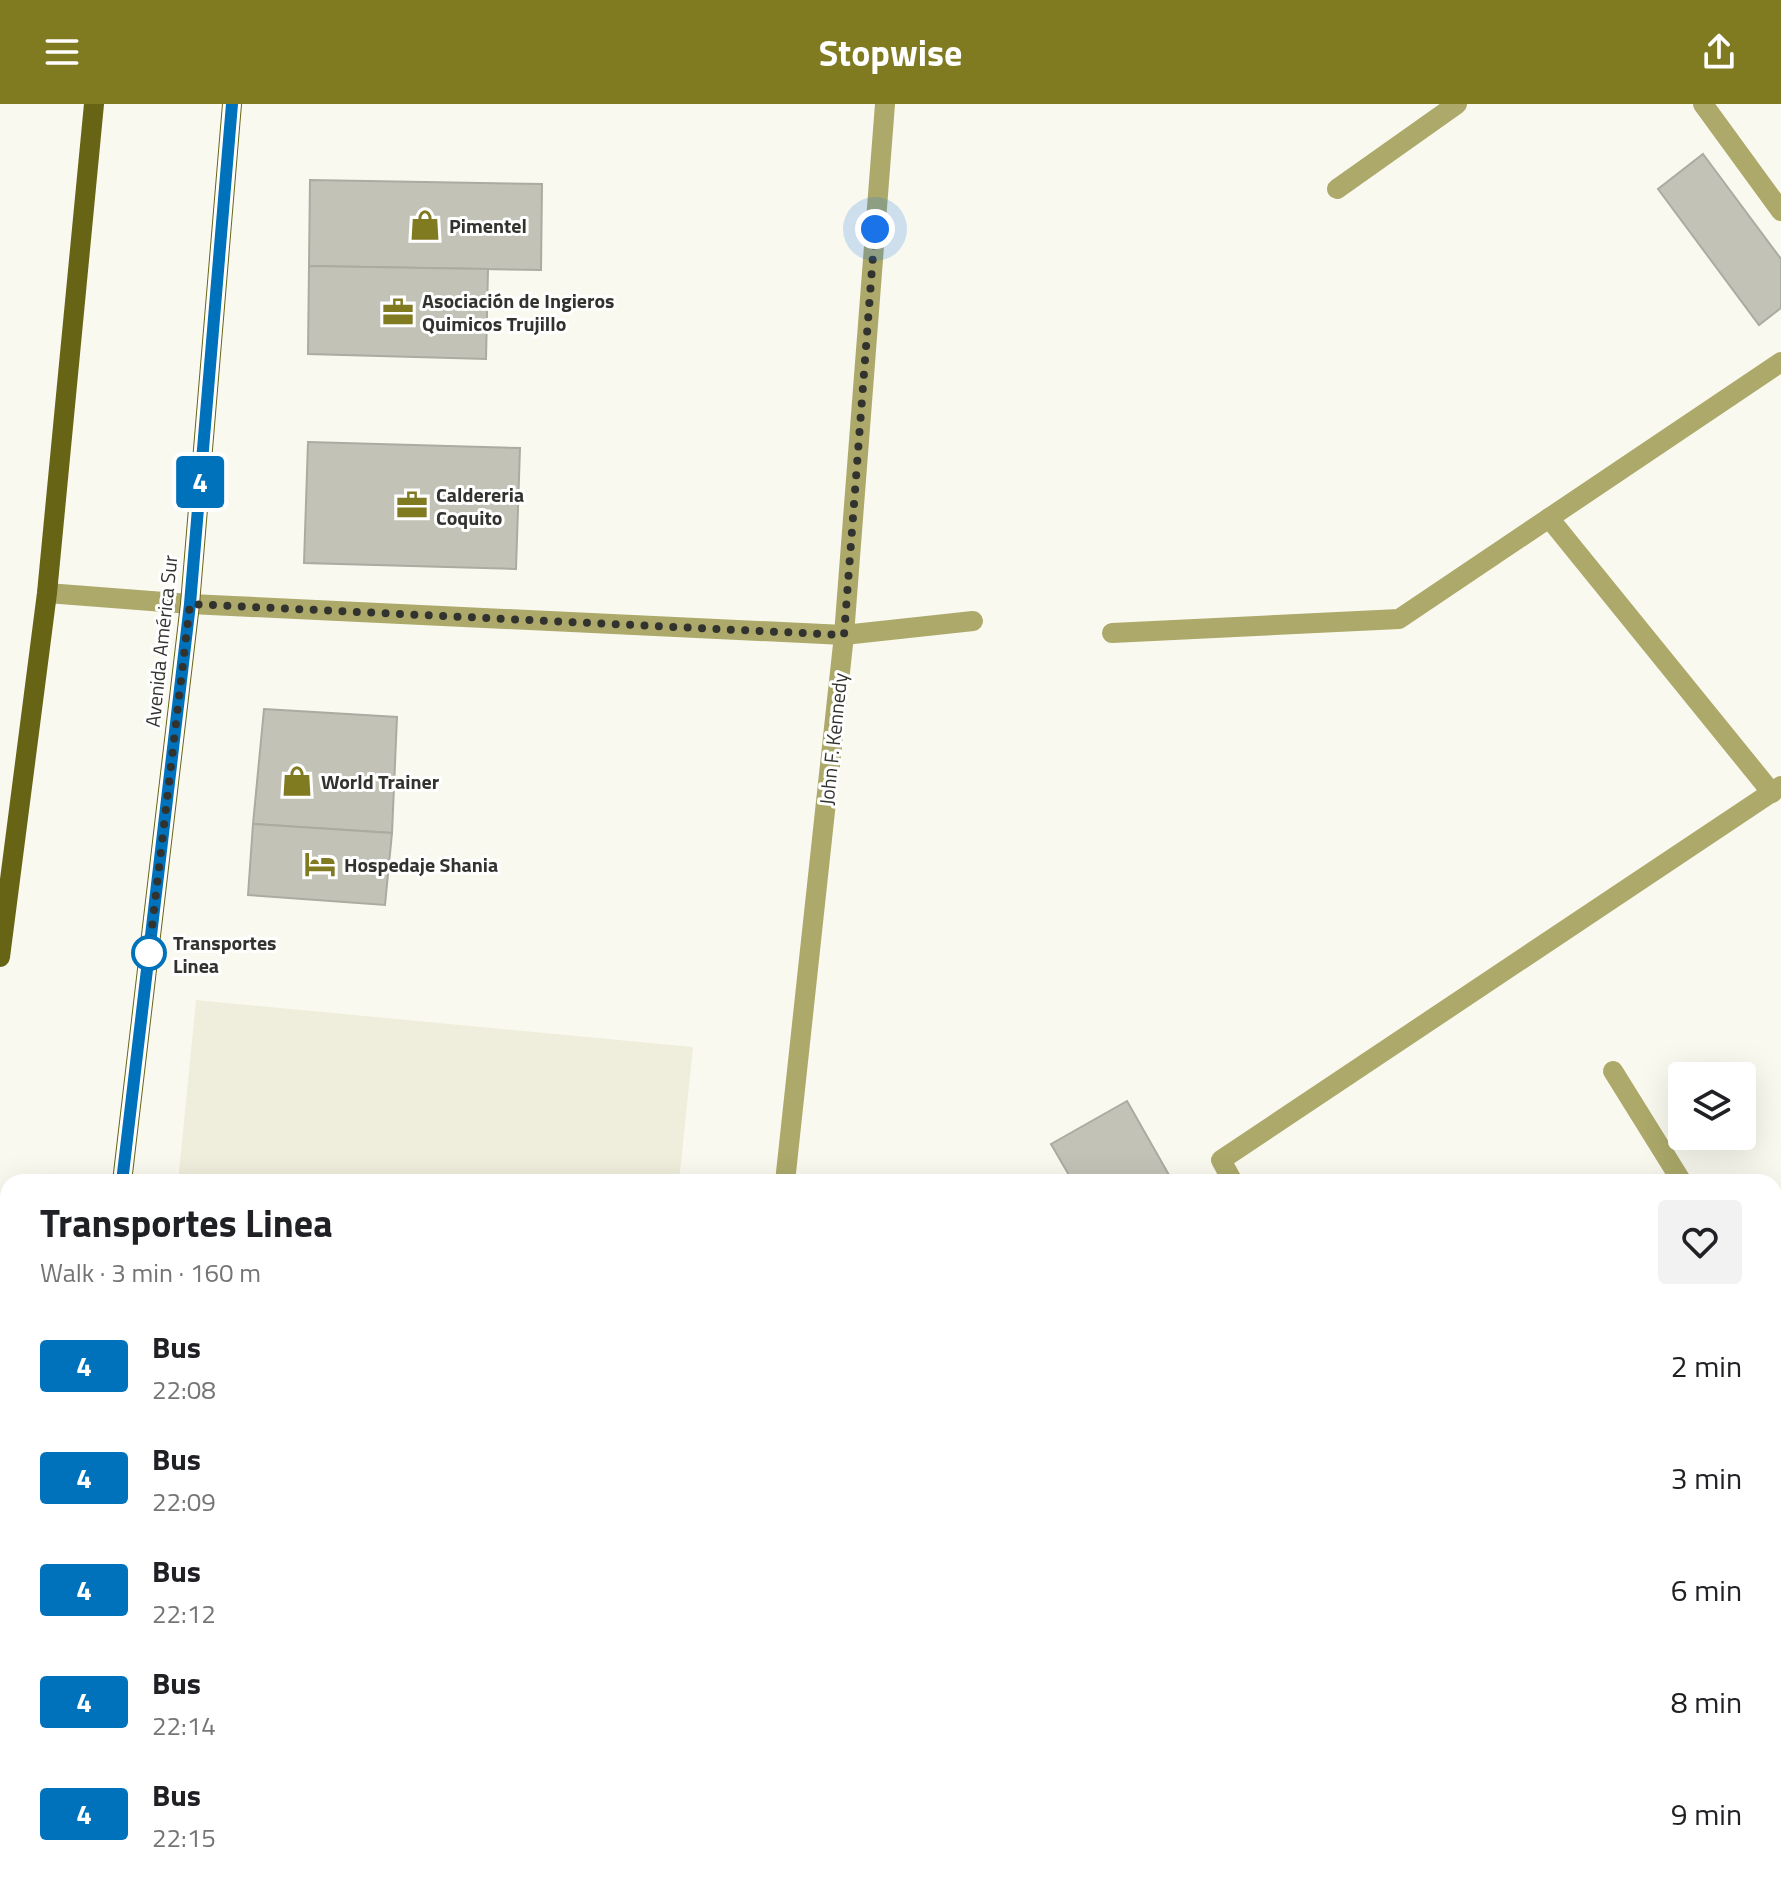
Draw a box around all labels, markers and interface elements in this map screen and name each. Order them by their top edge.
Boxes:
text: Stopwise [819,25,962,80]
icon: menu [40,30,84,74]
icon: share [1697,30,1741,74]
shop icon: Pimentel [408,208,442,242]
your location [855,209,895,249]
place label: Pimentel [449,210,527,241]
place label: Asociación de Ingieros Quimicos Trujillo [422,285,615,339]
office icon: Asociación de Ingieros Quimicos Trujillo [381,295,415,329]
line badge: 4 [174,456,226,508]
text: 4 [192,460,208,503]
place label: Caldereria Coquito [436,479,524,533]
office icon: Caldereria Coquito [395,488,429,522]
street label: Avenida América Sur [137,553,185,729]
street label: John F. Kennedy [811,671,855,807]
shop icon: World Trainer [280,764,314,798]
place label: World Trainer [321,766,440,797]
hotel icon: Hospedaje Shania [303,847,337,881]
place label: Hospedaje Shania [344,849,498,880]
place label: Transportes Linea [173,927,277,981]
marker: Transportes Linea [132,936,166,970]
map controls [1668,1062,1756,1150]
button: layers [1668,1062,1756,1150]
text: Transportes Linea [40,1194,333,1252]
button: heart [1658,1200,1742,1284]
text: Walk · 3 min · 160 m [40,1253,261,1292]
text: Bus [152,1324,201,1370]
text: 2 min [1671,1343,1742,1389]
text: 4 [76,1344,92,1387]
text: 22:08 [152,1370,216,1409]
text: Bus [152,1436,201,1482]
text: 3 min [1671,1455,1742,1501]
text: 4 [76,1456,92,1499]
text: 22:09 [152,1482,216,1521]
text: Bus [152,1548,201,1594]
text: 6 min [1671,1567,1742,1613]
text: 4 [76,1568,92,1611]
text: 22:12 [152,1594,216,1633]
text: Bus [152,1660,201,1706]
text: 8 min [1671,1679,1742,1725]
text: 4 [76,1680,92,1723]
text: 22:14 [152,1706,216,1745]
text: Bus [152,1772,201,1818]
text: 9 min [1671,1791,1742,1837]
text: 4 [76,1792,92,1835]
text: 22:15 [152,1818,216,1857]

